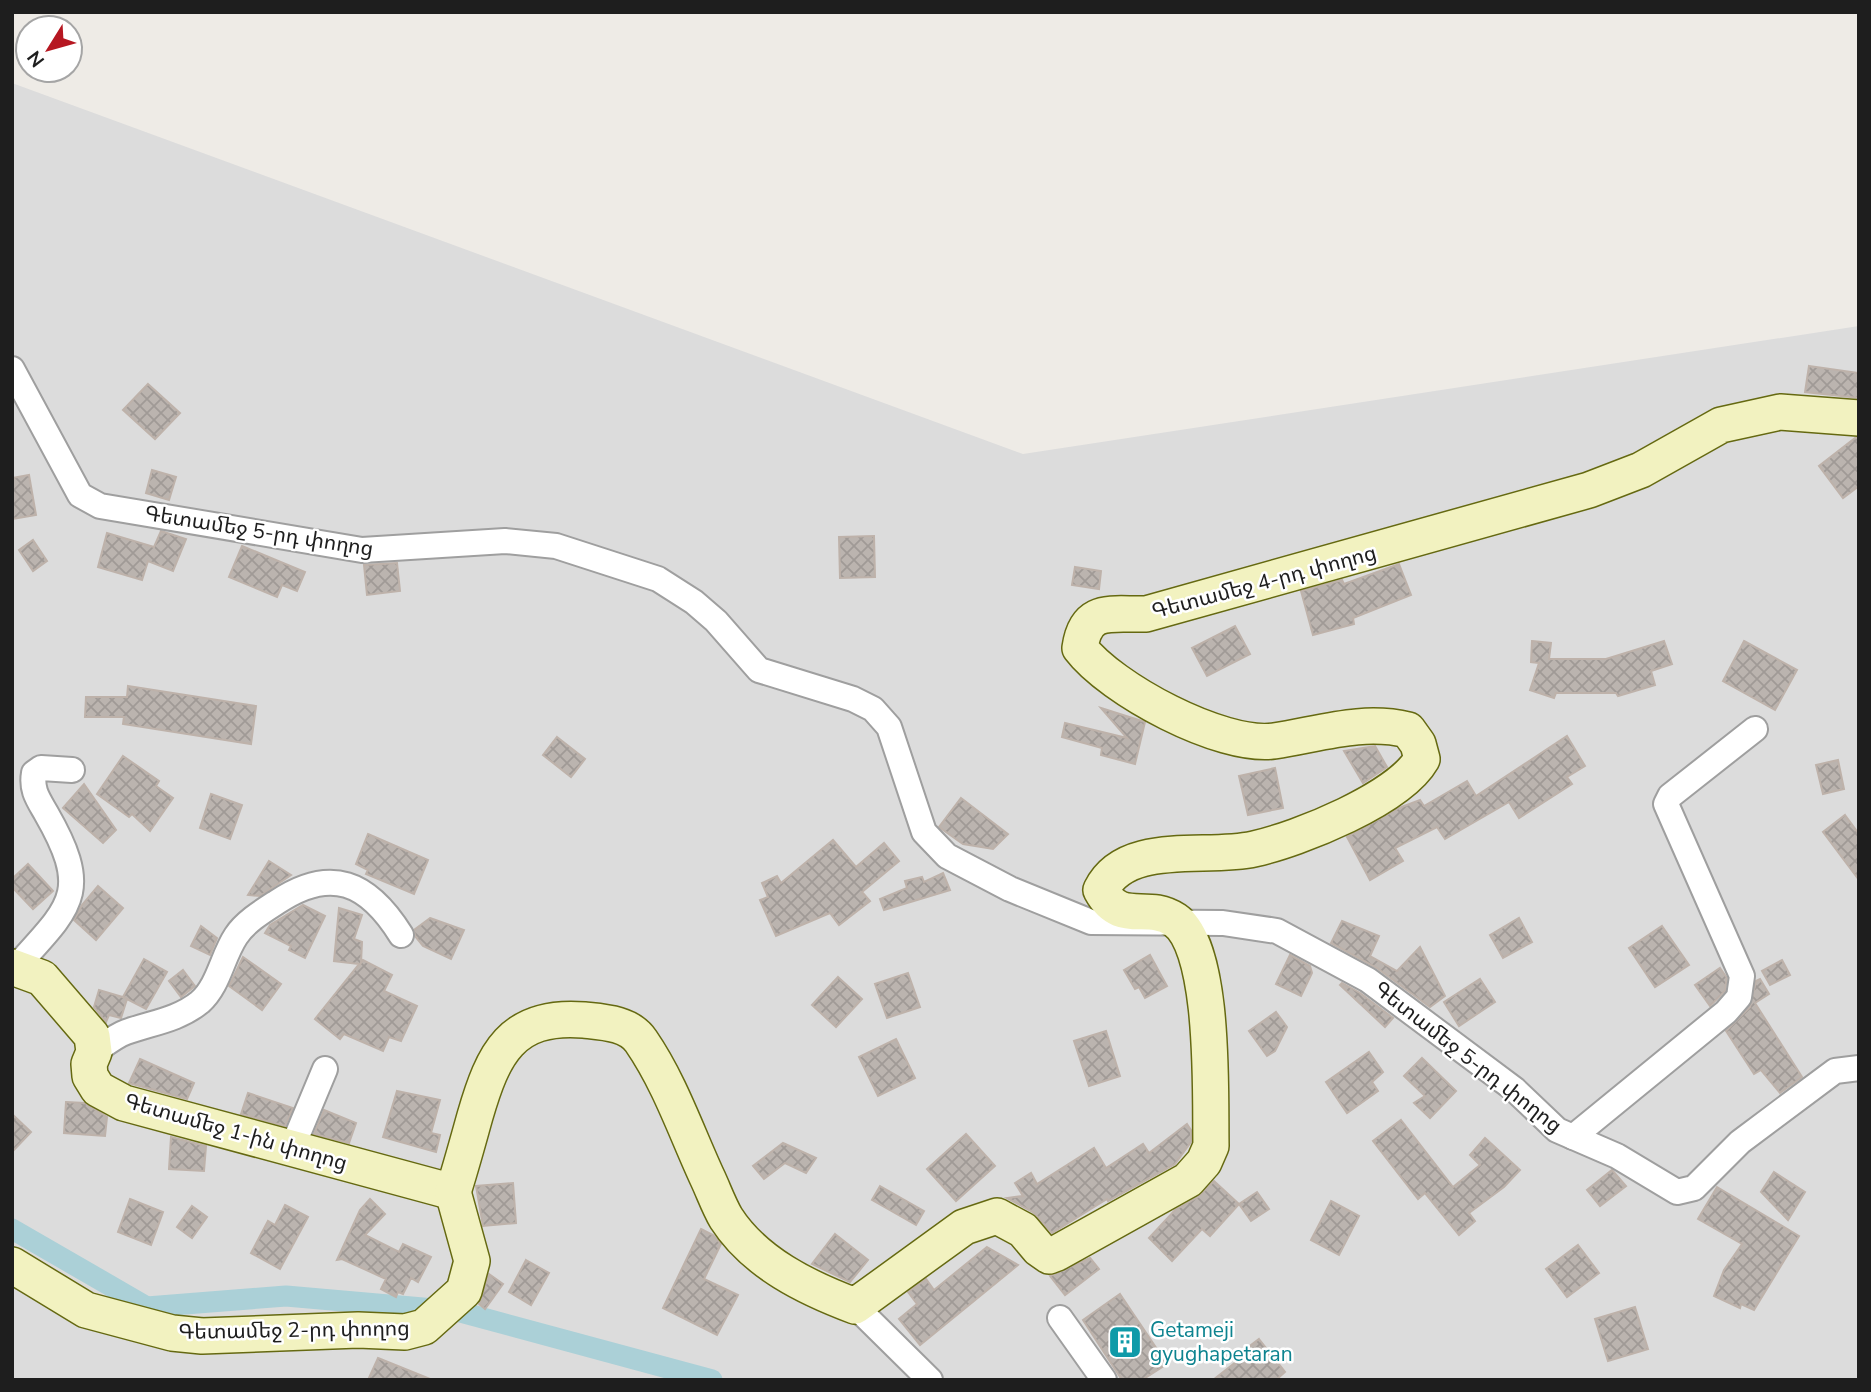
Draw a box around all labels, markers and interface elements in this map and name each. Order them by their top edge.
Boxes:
north arrow [14,14,84,84]
text: N [22,45,51,72]
street label: Գետամեջ 5-րդ փողոց [143,499,375,563]
street label: Գետամեջ 4-րդ փողոց [1149,539,1379,625]
street label: Գետամեջ 5-րդ փողոց [1368,975,1568,1139]
street label: Գետամեջ 1-ին փողոց [121,1087,351,1177]
street label: Գետամեջ 2-րդ փողոց [178,1314,410,1346]
place label: Getameji gyughapetaran [1150,1316,1293,1368]
building icon: Getameji gyughapetaran [1106,1323,1144,1361]

